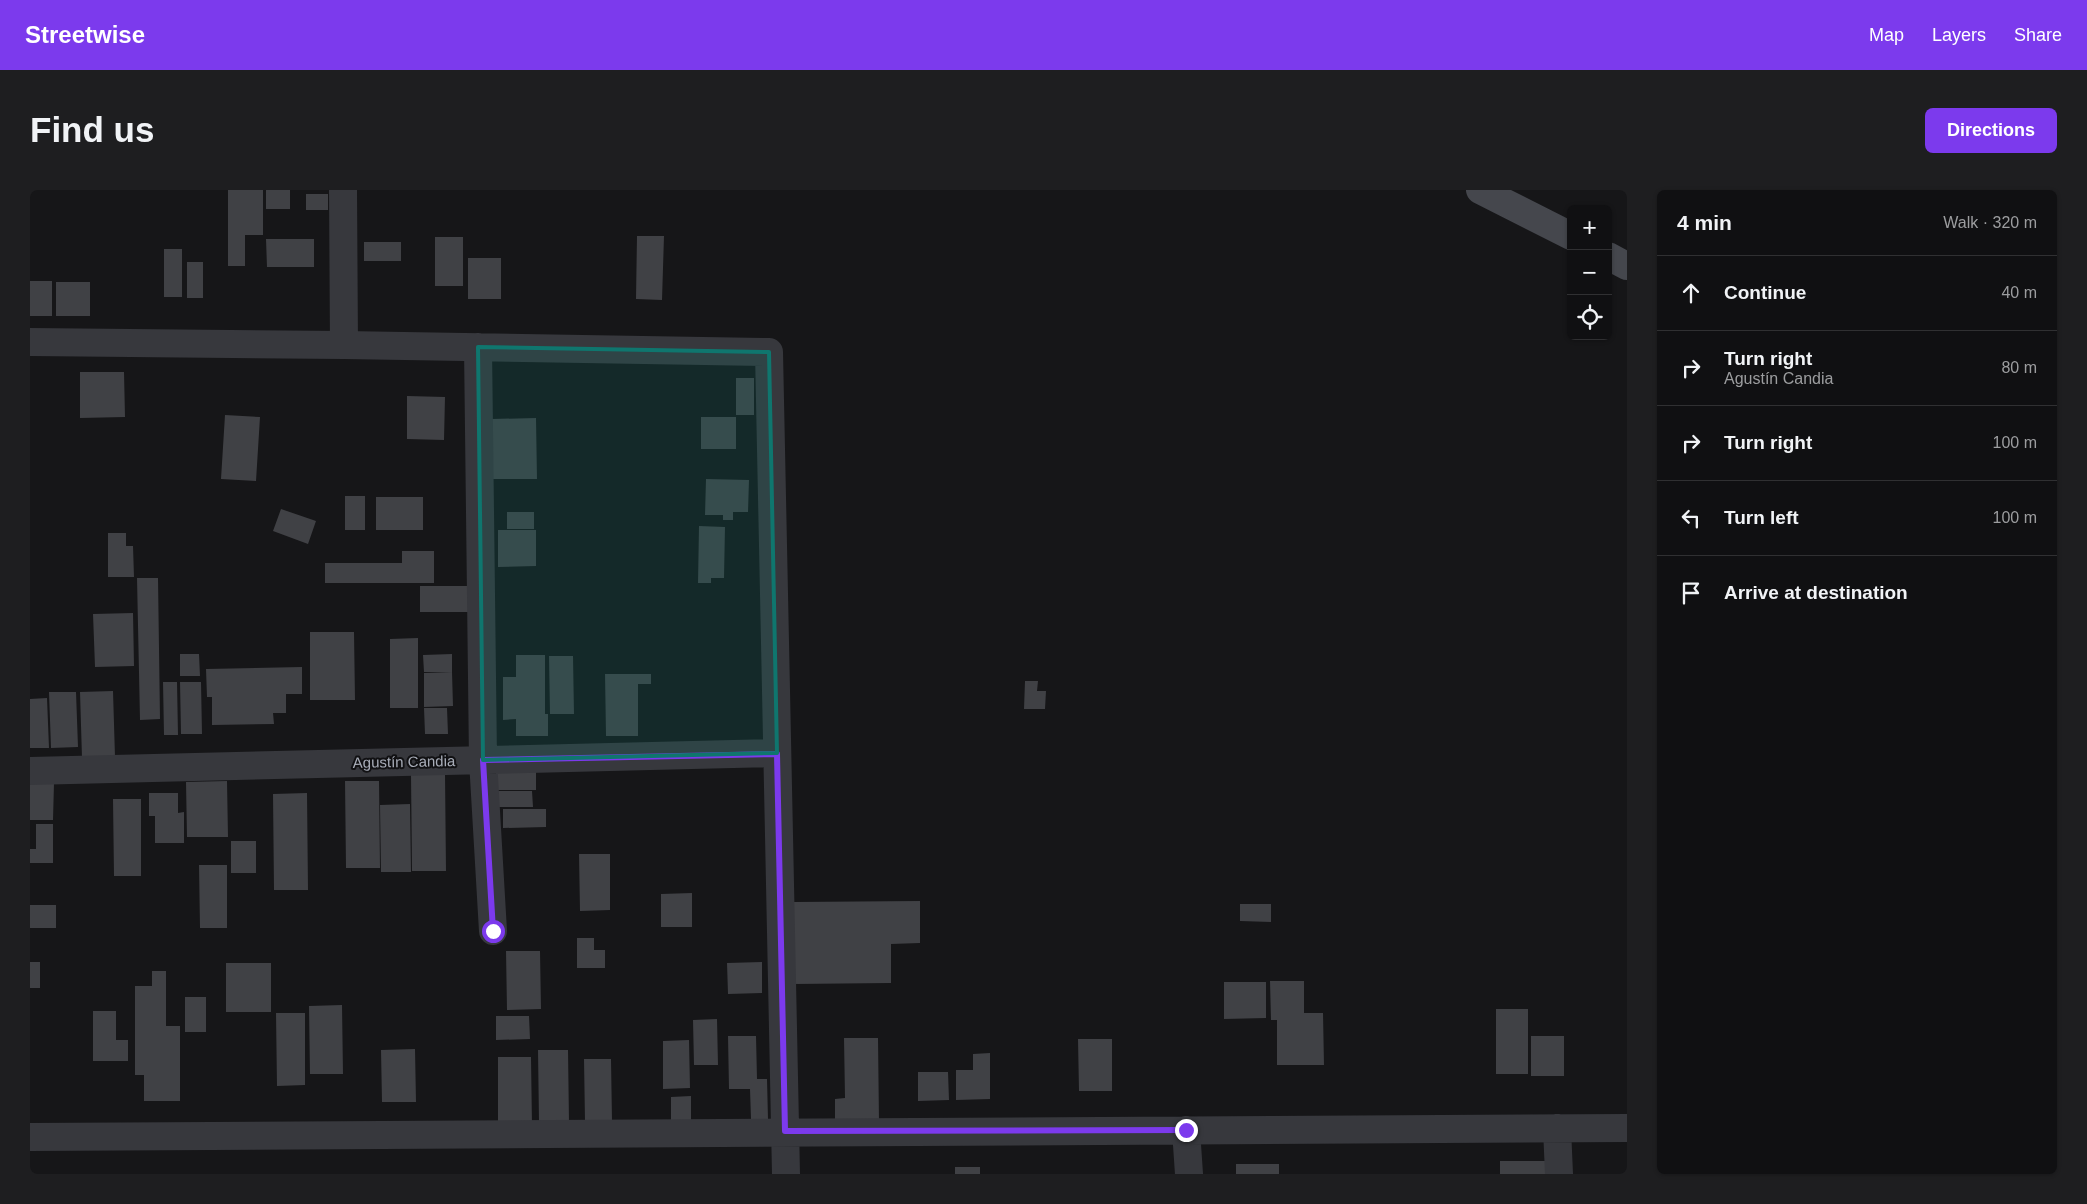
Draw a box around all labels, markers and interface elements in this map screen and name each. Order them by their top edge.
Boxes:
text: Streetwise [25,21,145,48]
text: Map [1869,25,1904,45]
text: Layers [1932,25,1986,45]
text: Share [2014,25,2062,45]
button: Directions [1925,108,2057,153]
text: Find us [30,110,154,149]
map controls [1567,205,1612,340]
button: + [1567,205,1612,250]
text: 4 min [1677,211,1732,234]
text: Walk · 320 m [1943,214,2037,231]
button: − [1567,250,1612,295]
icon: ahead [1677,279,1705,307]
text: Continue [1724,282,1806,303]
text: 40 m [2001,284,2037,301]
button: locate [1567,295,1612,340]
text: Turn right [1724,348,1812,369]
icon: right [1677,354,1705,382]
text: 80 m [2001,359,2037,376]
text: Agustín Candia [1724,370,1833,387]
icon: right [1677,429,1705,457]
text: Turn right [1724,432,1812,453]
text: 100 m [1993,434,2037,451]
icon: left [1677,504,1705,532]
text: Turn left [1724,507,1799,528]
text: 100 m [1993,509,2037,526]
icon: arrive [1677,579,1705,607]
text: Arrive at destination [1724,582,1908,603]
street label: Agustín Candia [353,752,456,771]
route start [482,920,505,943]
route end [1175,1119,1198,1142]

